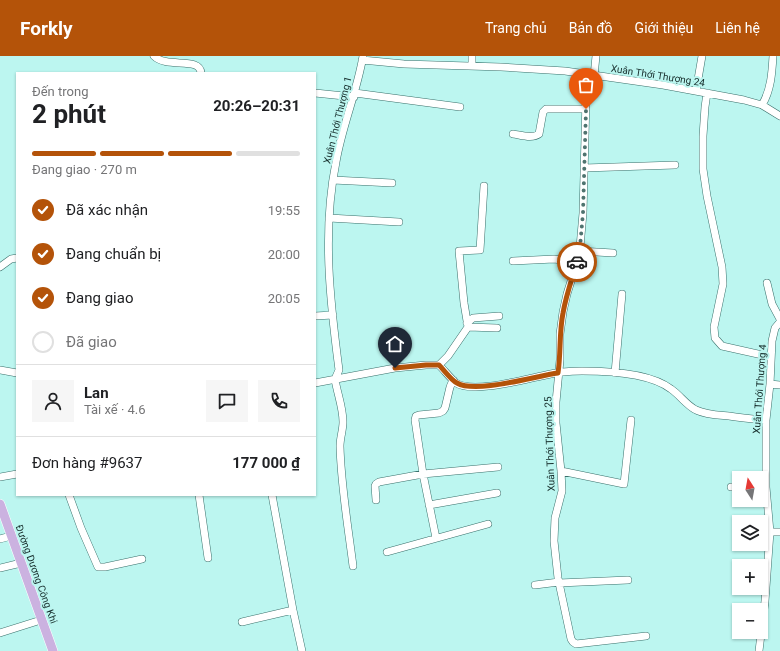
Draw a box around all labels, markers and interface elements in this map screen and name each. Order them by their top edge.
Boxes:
text: Forkly [20,17,73,40]
text: Trang chủ [485,20,547,36]
text: Bản đồ [569,20,613,36]
text: Giới thiệu [635,20,693,36]
text: Liên hệ [715,20,760,36]
street label: Xuân Thới Thượng 24 [610,63,706,89]
pin [569,68,603,109]
icon: bag [575,74,597,96]
street label: Xuân Thới Thượng 1 [321,75,355,165]
text: Đến trong [32,84,88,99]
text: 20:26–20:31 [213,97,300,115]
text: 2 phút [32,99,106,129]
text: Đang giao · 270 m [32,162,137,177]
icon: check [32,199,54,221]
text: Đã xác nhận [66,201,148,219]
text: 19:55 [268,203,300,218]
courier [557,242,597,282]
icon: check [32,243,54,265]
text: Đang chuẩn bị [66,245,161,263]
text: 20:00 [268,247,300,262]
icon: car [566,251,588,273]
icon: check [32,287,54,309]
text: Đang giao [66,289,133,307]
text: 20:05 [268,291,300,306]
pin [378,327,412,368]
text: Đã giao [66,333,117,351]
icon: home [384,333,406,355]
street label: Xuân Thới Thượng 4 [751,344,769,434]
button: person [32,380,74,422]
button: chat [206,380,248,422]
button: phone [258,380,300,422]
text: Lan [84,384,109,402]
street label: Xuân Thới Thượng 25 [542,396,558,492]
text: Tài xế · 4.6 [84,402,146,417]
text: Đơn hàng #9637 [32,454,142,472]
text: 177 000 ₫ [232,454,300,472]
north arrow [732,471,768,507]
map controls [732,471,768,639]
button: layers [732,515,768,551]
street label: Đường Dương Công Khi [14,523,60,625]
button: + [732,559,768,595]
button: − [732,603,768,639]

